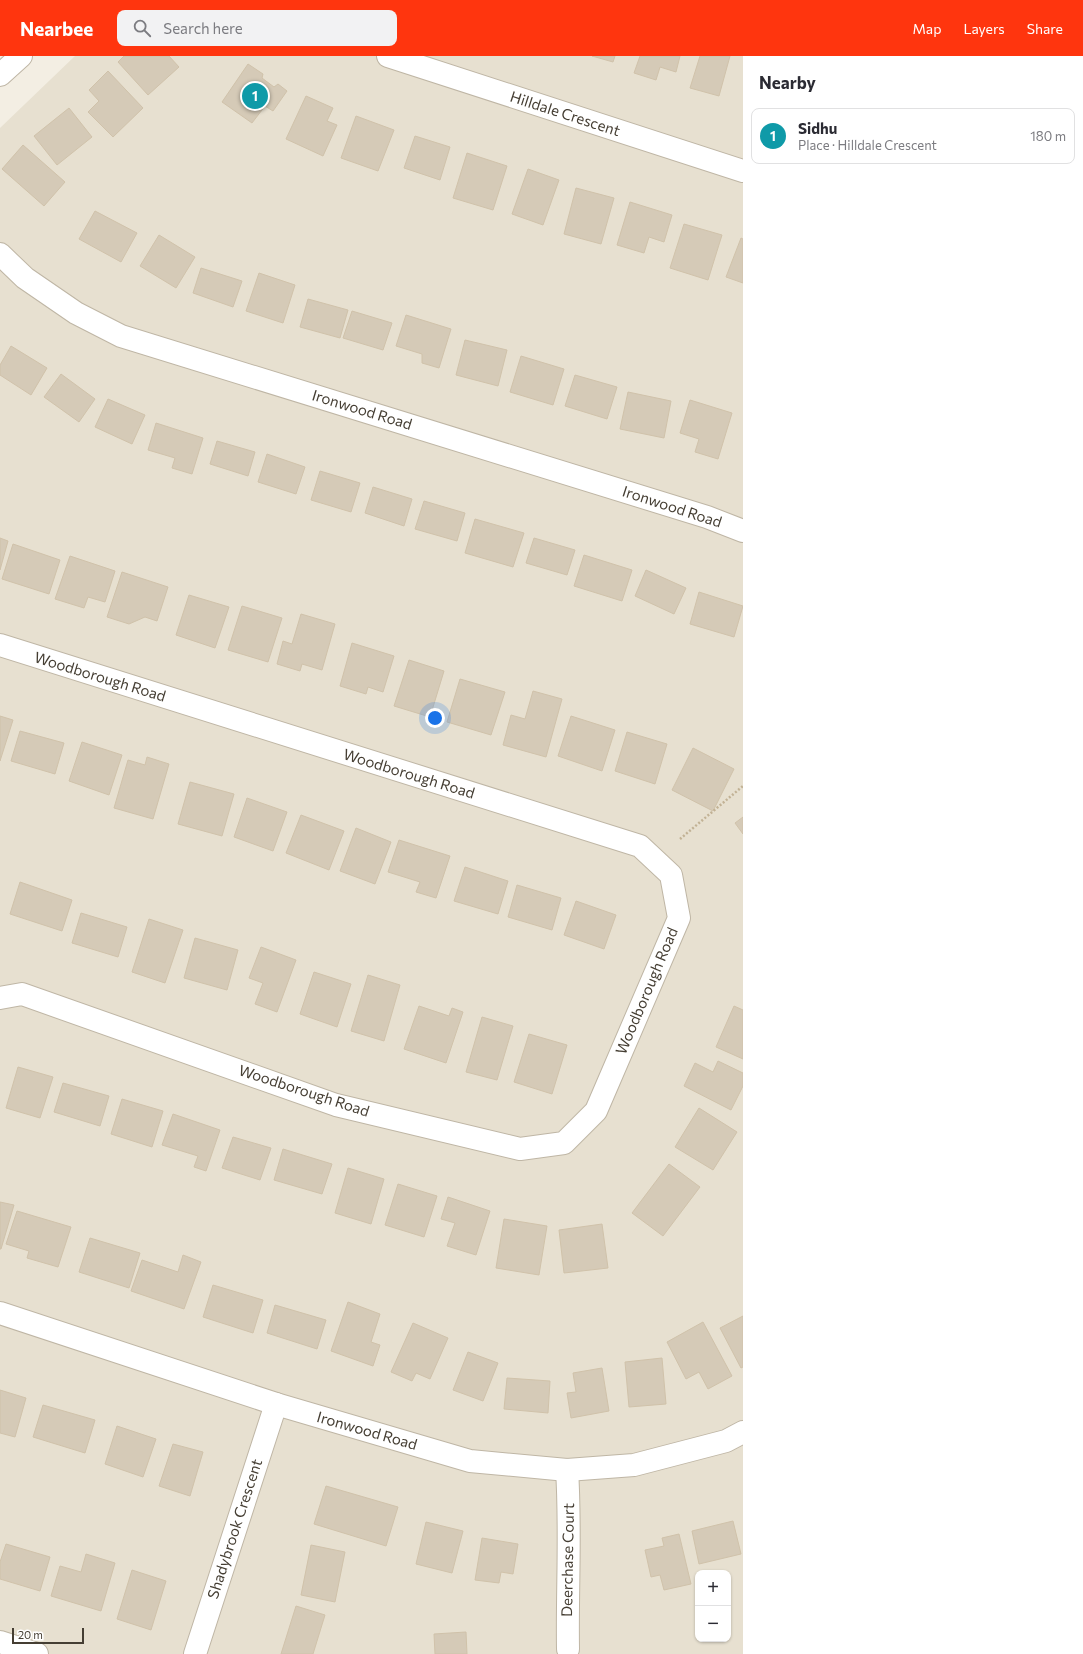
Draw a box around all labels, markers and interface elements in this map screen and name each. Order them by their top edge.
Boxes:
search box [117,10,397,46]
text: Nearbee [20,17,93,40]
icon: search [131,17,153,39]
text: Search here [163,19,243,37]
text: Map [913,20,941,37]
text: Layers [963,20,1005,37]
text: Share [1027,20,1063,37]
text: Nearby [759,72,816,93]
pin: 1 [242,81,268,111]
street label: Hilldale Crescent [508,87,623,139]
text: Sidhu [798,119,837,137]
text: 1 [770,128,776,144]
text: 180 m [1030,128,1066,144]
text: Place · Hilldale Crescent [798,137,937,153]
street label: Ironwood Road [310,385,414,433]
street label: Ironwood Road [620,481,724,531]
street label: Woodborough Road [32,648,168,705]
your location [425,708,445,728]
street label: Woodborough Road [341,745,477,802]
street label: Woodborough Road [611,924,681,1057]
street label: Woodborough Road [237,1060,372,1120]
street label: Ironwood Road [315,1407,420,1453]
street label: Shadybrook Crescent [203,1456,265,1601]
street label: Deerchase Court [557,1503,577,1617]
map controls [695,1570,731,1642]
button: + [695,1570,731,1606]
button: − [695,1606,731,1642]
scale bar [12,1626,84,1645]
text: 20 m [18,1628,43,1641]

